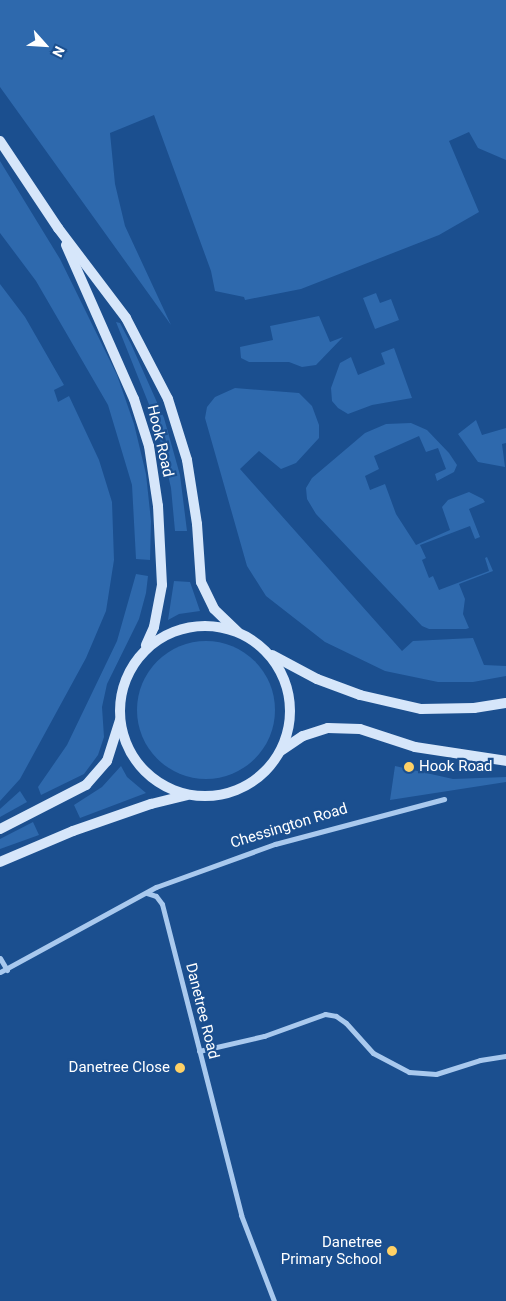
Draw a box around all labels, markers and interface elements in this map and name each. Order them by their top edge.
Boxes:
north arrow [20,20,70,70]
text: N [49,44,68,60]
street label: Hook Road [143,403,177,479]
place label: Hook Road [419,758,493,776]
marker: Hook Road [403,761,415,773]
street label: Chessington Road [228,800,350,852]
street label: Danetree Road [181,961,223,1061]
place label: Danetree Close [69,1059,170,1077]
marker: Danetree Close [174,1062,186,1074]
place label: Danetree Primary School [281,1233,382,1268]
marker: Danetree Primary School [386,1245,398,1257]

